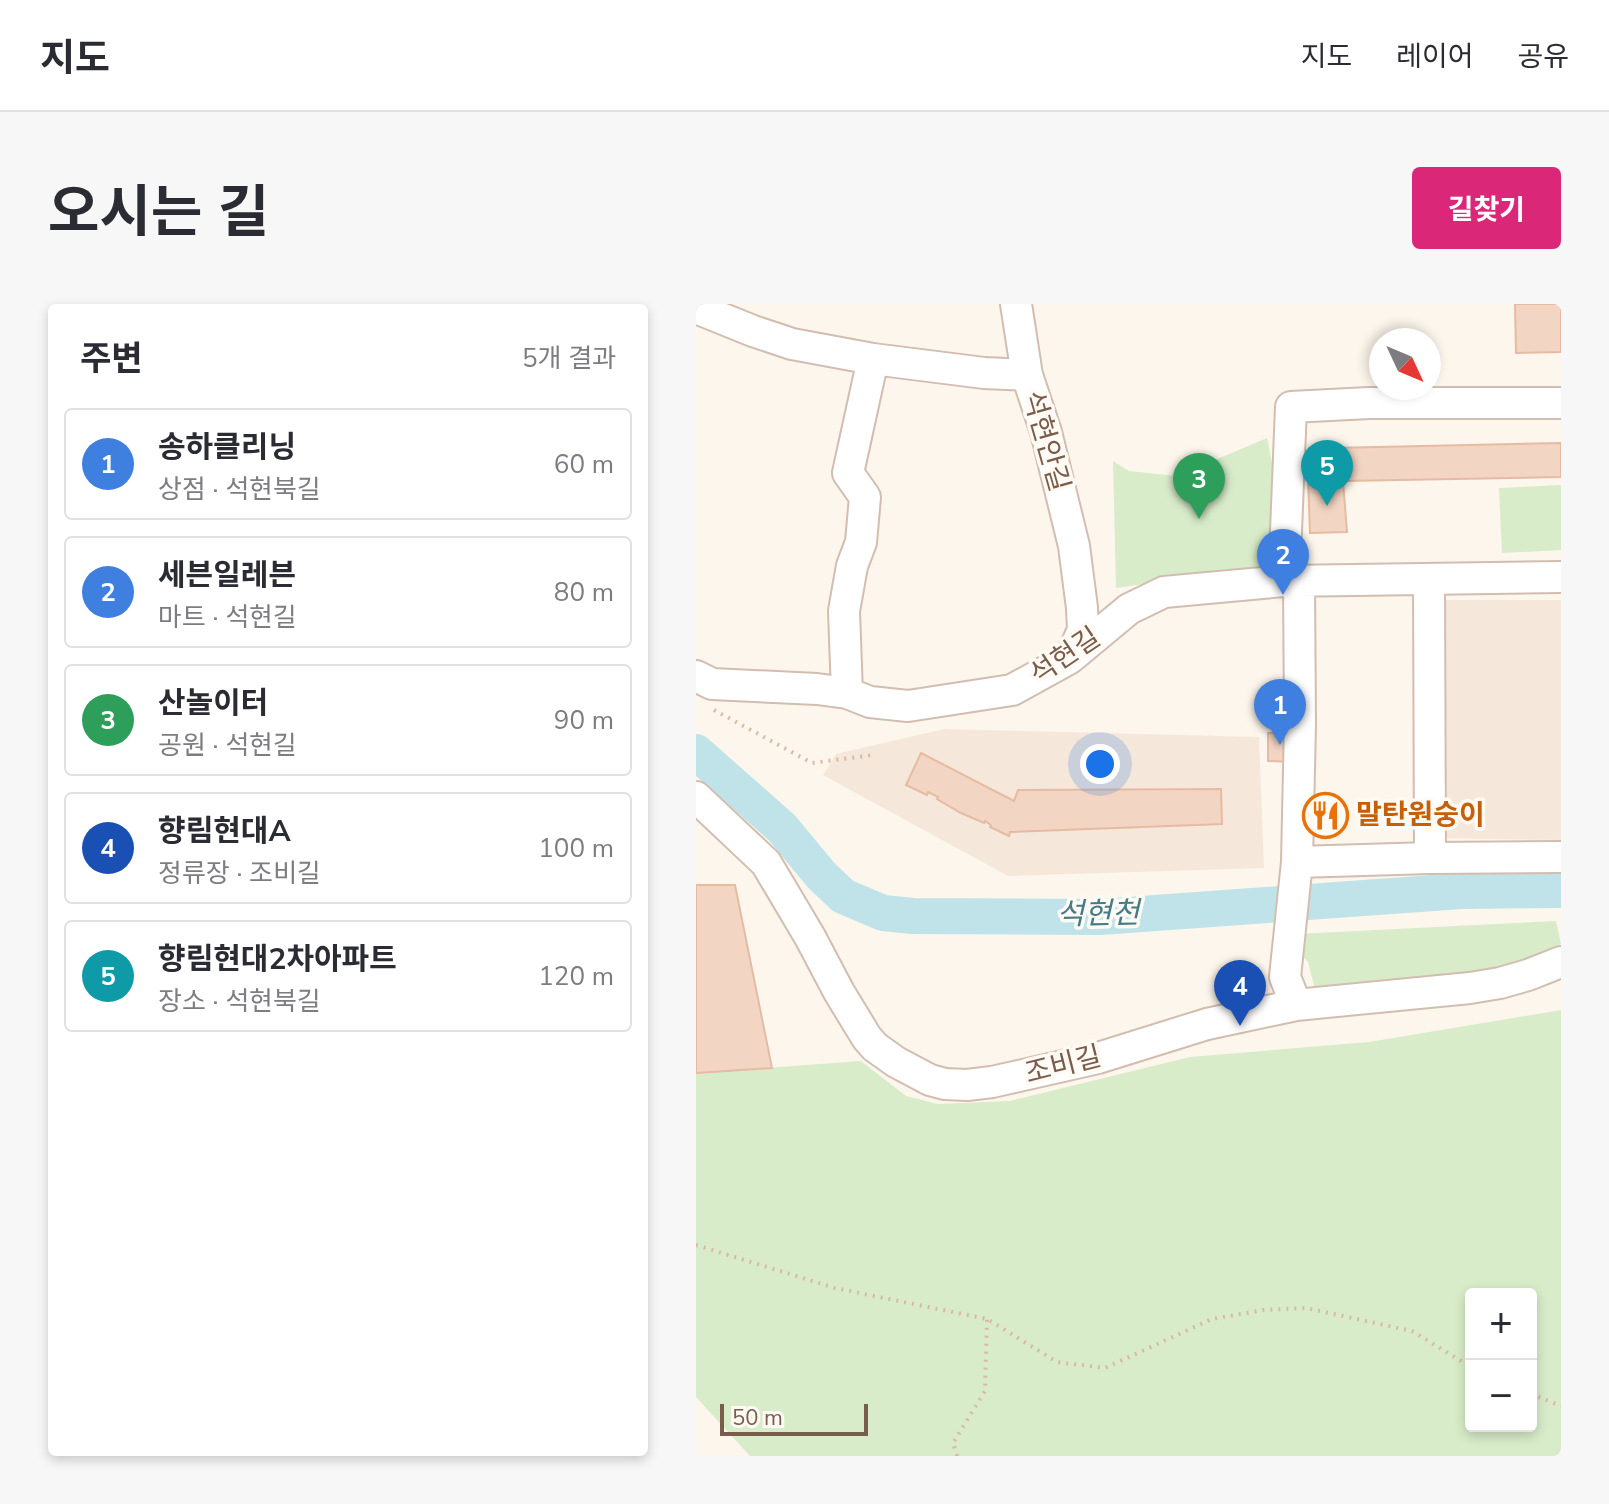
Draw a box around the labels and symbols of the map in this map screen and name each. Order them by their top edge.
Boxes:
north arrow [1369,328,1441,400]
street label: 석현안길 [1014,386,1078,496]
pin: 5 [1301,440,1353,506]
pin: 3 [1173,453,1225,519]
pin: 2 [1257,529,1309,595]
street label: 석현길 [1022,619,1108,693]
pin: 1 [1254,679,1306,745]
your location [1080,744,1120,784]
restaurant icon: 말탄원숭이 [1301,791,1349,839]
place label: 말탄원숭이 [1356,796,1485,834]
water label: 석현천 [1056,893,1143,935]
pin: 4 [1214,960,1266,1026]
street label: 조비길 [1021,1037,1105,1093]
scale bar [720,1400,868,1436]

